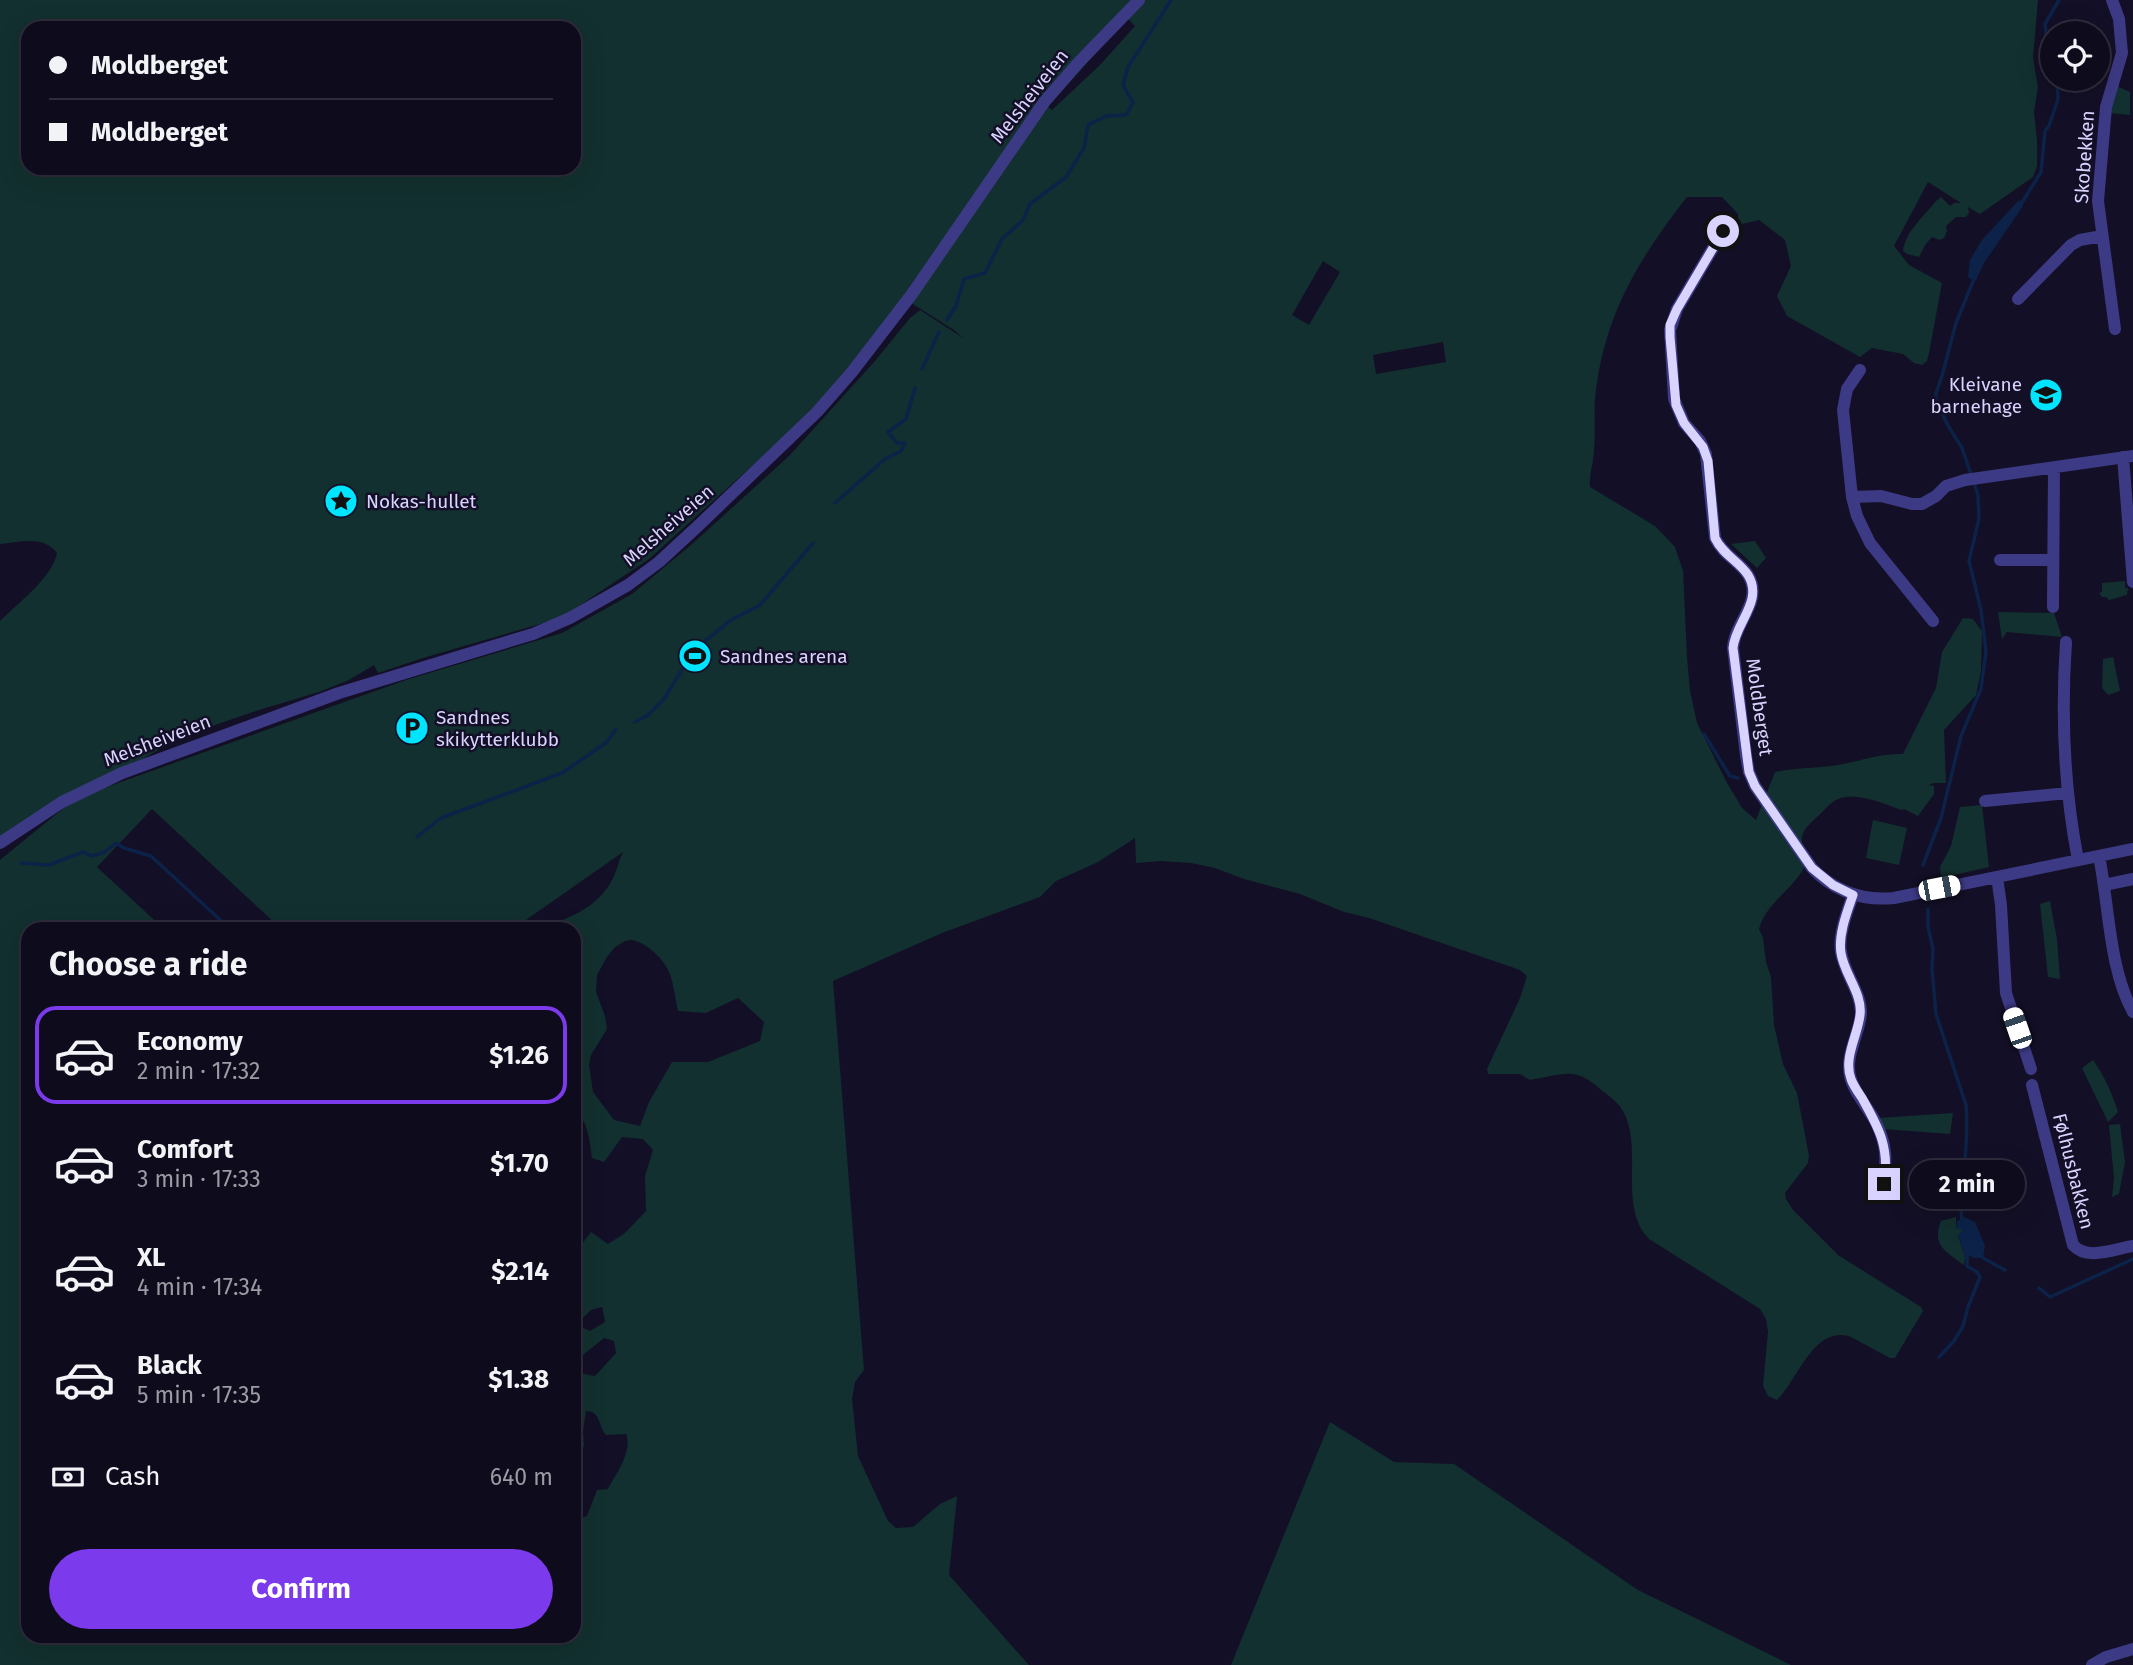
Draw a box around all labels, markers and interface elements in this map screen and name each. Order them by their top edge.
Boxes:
map controls [2040,21,2110,91]
button: locate [2040,21,2110,91]
street label: Melsheiveien [986,45,1073,148]
text: Moldberget [91,50,228,81]
street label: Skobekken [2070,110,2099,204]
text: Moldberget [91,117,228,148]
route start [1707,215,1739,247]
place label: Kleivane barnehage [1931,373,2022,418]
school or university icon: Kleivane barnehage [2027,376,2065,414]
street label: Melsheiveien [618,480,718,571]
place icon: Nokas-hullet [322,482,360,520]
place label: Nokas-hullet [366,490,477,513]
sports icon: Sandnes arena [676,637,714,675]
place label: Sandnes arena [720,645,848,668]
street label: Moldberget [1741,657,1778,757]
place label: Sandnes skikytterklubb [436,706,559,751]
street label: Melsheiveien [100,709,214,771]
parking icon: Sandnes skikytterklubb [393,709,431,747]
car [1917,874,1962,902]
text: Choose a ride [49,945,247,983]
car [2001,1005,2034,1051]
icon: car [53,1024,116,1087]
text: Economy [137,1026,243,1057]
text: $1.26 [489,1040,549,1071]
text: 2 min · 17:32 [137,1057,260,1085]
street label: Følhusbakken [2048,1111,2099,1231]
icon: car [53,1132,116,1195]
text: Comfort [137,1134,233,1165]
text: $1.70 [490,1148,549,1179]
callout: 2 min [1909,1160,2024,1208]
text: 3 min · 17:33 [137,1165,261,1193]
route end [1868,1168,1900,1200]
text: 2 min [1939,1170,1995,1198]
icon: car [53,1240,116,1303]
text: XL [137,1242,165,1273]
text: $2.14 [491,1256,549,1287]
text: 4 min · 17:34 [137,1273,262,1301]
icon: car [53,1348,116,1411]
text: Black [137,1350,202,1381]
text: $1.38 [488,1364,549,1395]
text: 5 min · 17:35 [137,1381,261,1409]
icon: cash [49,1458,87,1496]
text: Cash [105,1461,161,1492]
text: 640 m [490,1463,553,1491]
button: Confirm [49,1549,553,1629]

